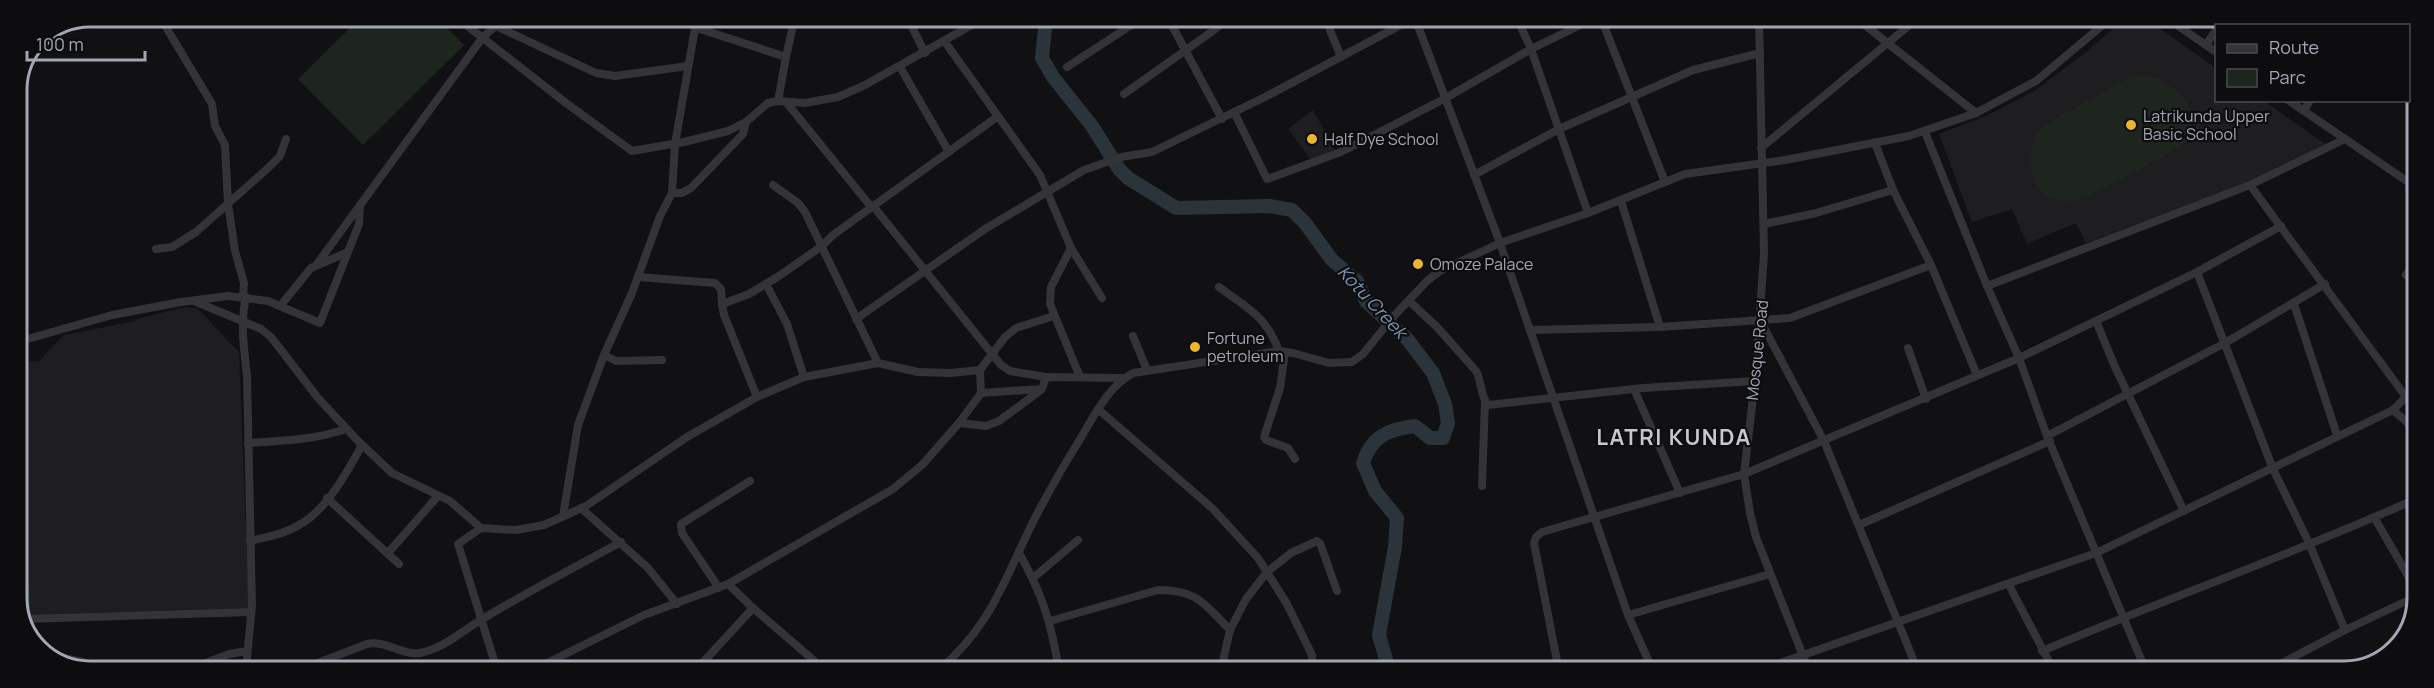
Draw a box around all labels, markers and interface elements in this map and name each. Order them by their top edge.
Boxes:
scale bar [27,24,146,62]
legend [2215,24,2410,102]
text: 100 m [36,32,84,56]
text: Route [2269,35,2319,59]
text: Parc [2269,65,2306,89]
place label: Latrikunda Upper Basic School [2143,105,2270,145]
marker: Latrikunda Upper Basic School [2124,118,2138,132]
place label: Half Dye School [1324,128,1439,150]
marker: Half Dye School [1305,132,1319,146]
place label: Omoze Palace [1430,253,1533,275]
marker: Omoze Palace [1411,257,1425,271]
water label: Kotu Creek [1333,260,1415,345]
street label: Mosque Road [1741,299,1773,401]
place label: Fortune petroleum [1207,327,1283,367]
marker: Fortune petroleum [1188,340,1202,354]
district label: LATRI KUNDA [1596,422,1752,452]

